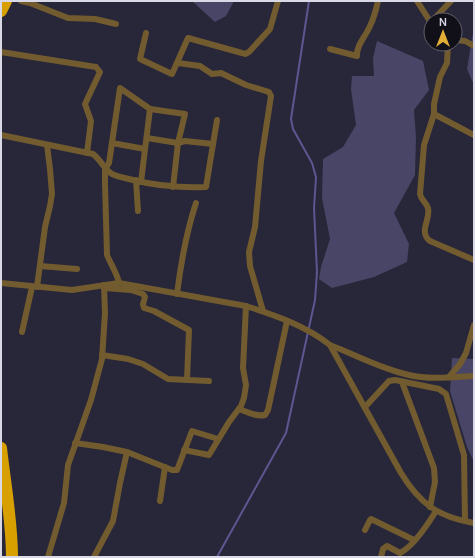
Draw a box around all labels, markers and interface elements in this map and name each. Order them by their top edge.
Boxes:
north arrow [423,12,463,52]
text: N [439,14,447,29]

